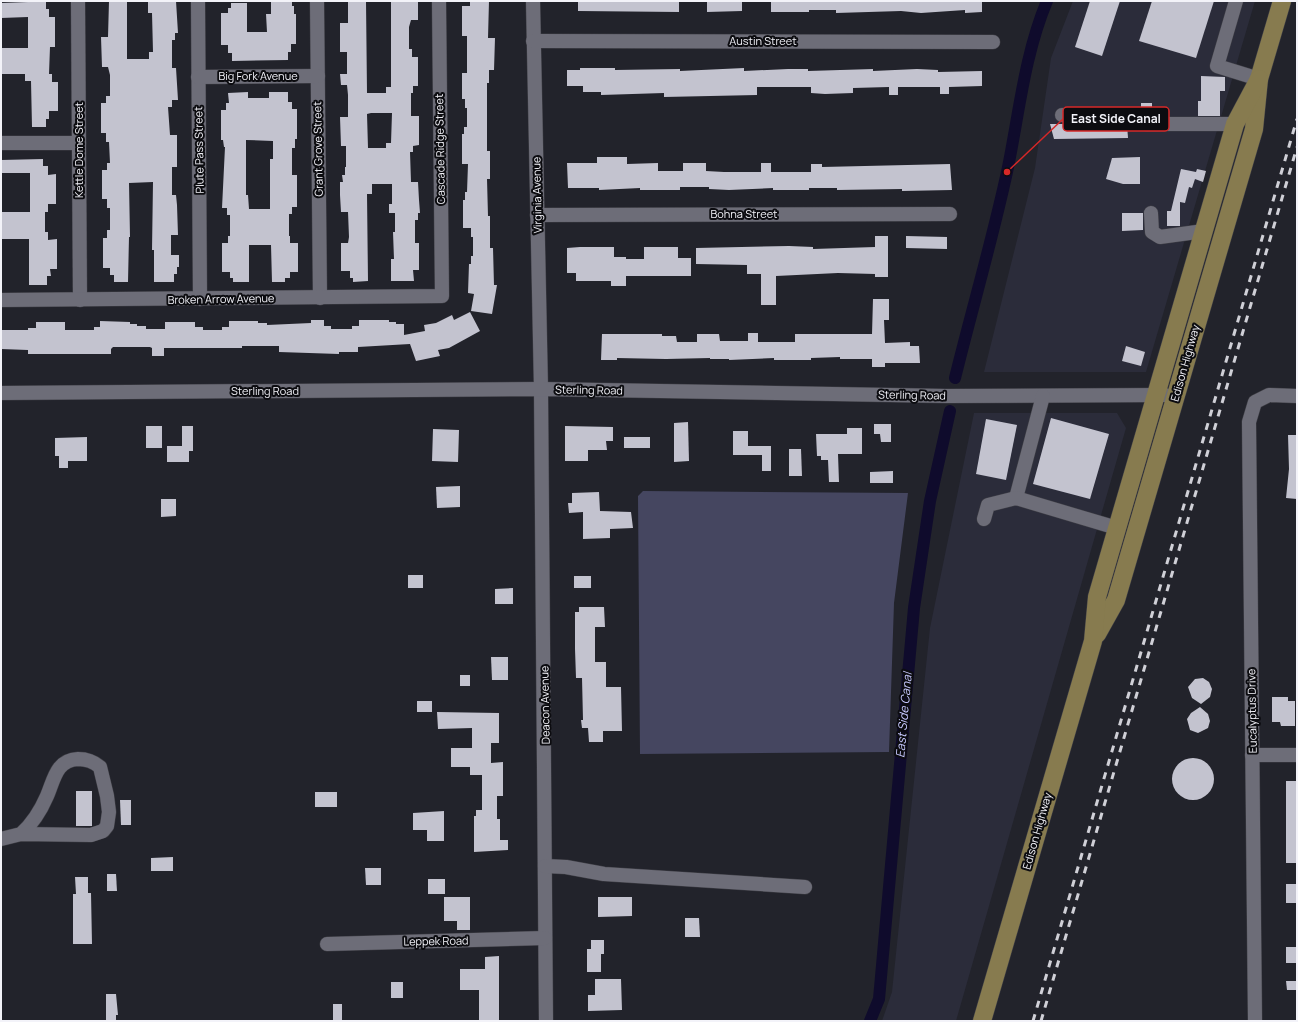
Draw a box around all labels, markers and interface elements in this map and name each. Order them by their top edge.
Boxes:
street label: Austin Street [729,33,797,48]
street label: Big Fork Avenue [218,68,298,83]
street label: Cascade Ridge Street [431,94,448,204]
street label: Grant Grove Street [309,101,326,197]
street label: Kettle Dome Street [71,102,86,198]
street label: Plute Pass Street [190,106,207,194]
callout: East Side Canal [1063,107,1169,131]
text: East Side Canal [1071,110,1161,127]
street label: Virginia Avenue [528,156,545,234]
street label: Bohna Street [711,206,777,221]
street label: Broken Arrow Avenue [167,290,275,307]
street label: Edison Highway [1166,323,1203,403]
street label: Sterling Road [555,381,623,398]
street label: Sterling Road [231,383,299,398]
street label: Sterling Road [878,386,946,403]
street label: Deacon Avenue [536,665,553,744]
street label: Eucalyptus Drive [1243,668,1260,753]
water label: East Side Canal [891,669,916,758]
street label: Edison Highway [1018,791,1055,871]
street label: Leppek Road [403,932,469,949]

